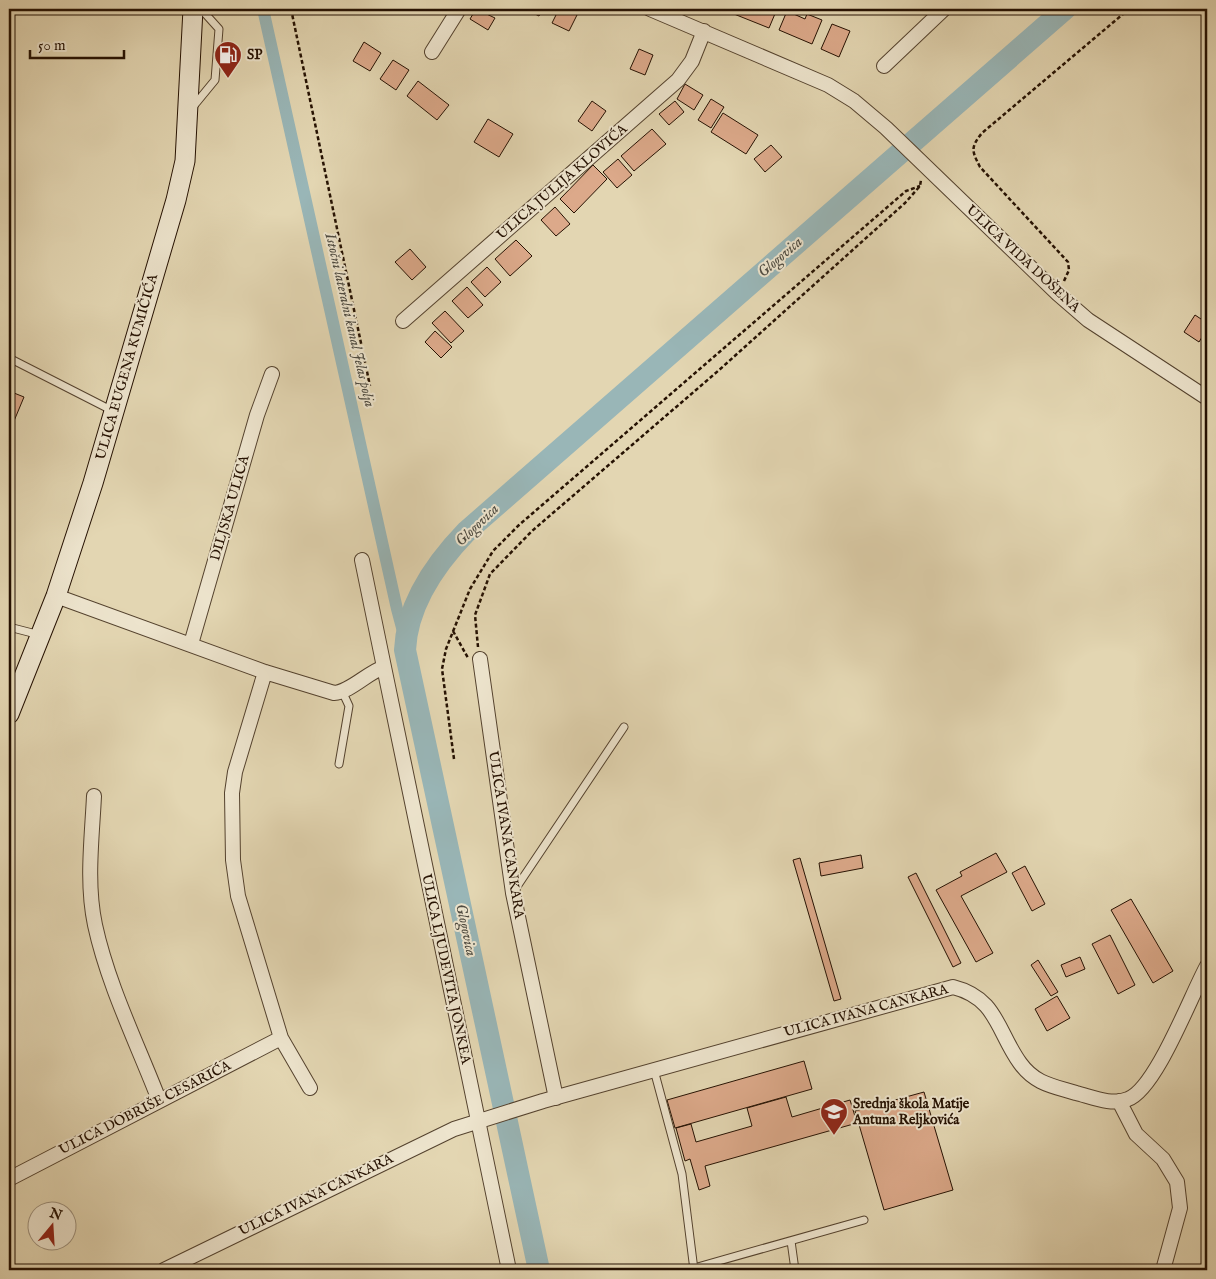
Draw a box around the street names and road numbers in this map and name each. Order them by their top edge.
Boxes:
street label: ULICA JULIJA KLOVIĆA [492,119,632,244]
street label: ULICA VIDA DOŠENA [962,201,1085,317]
street label: ULICA EUGENA KUMIČIĆA [91,271,162,462]
street label: DILJSKA ULICA [206,452,254,563]
street label: ULICA IVANA CANKARA [484,750,528,921]
street label: ULICA LJUDEVITA JONKEA [417,872,475,1066]
street label: ULICA IVANA CANKARA [782,980,951,1042]
street label: ULICA DOBRIŠE CESARIĆA [55,1056,235,1159]
street label: ULICA IVANA CANKARA [236,1150,397,1240]

